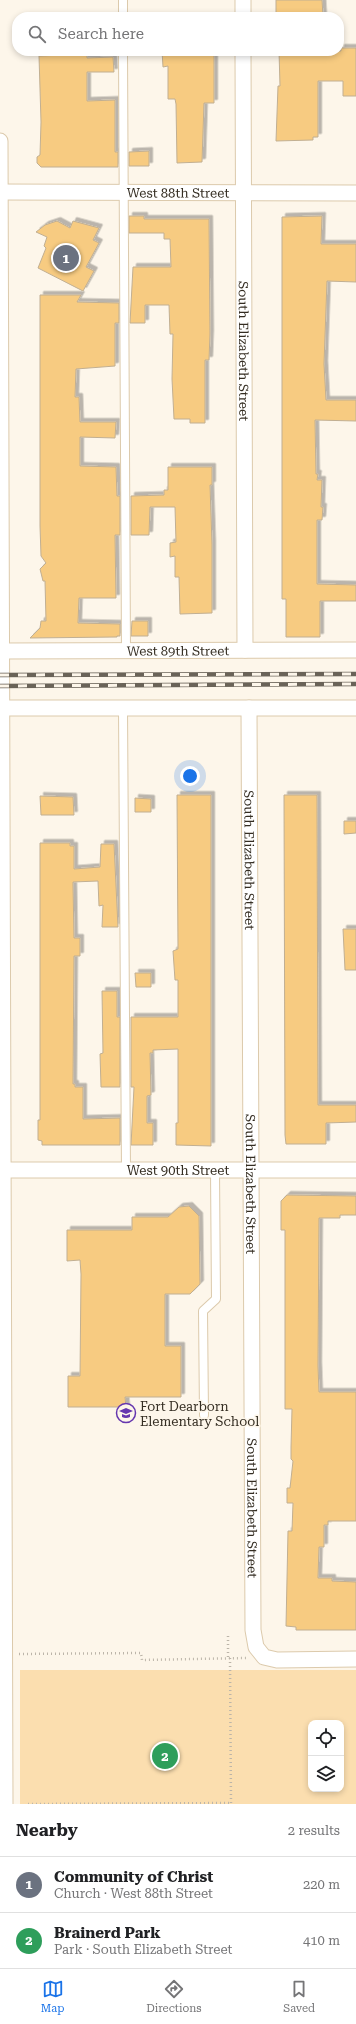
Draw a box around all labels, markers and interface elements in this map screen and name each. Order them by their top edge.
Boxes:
search box [12,12,344,56]
icon: search [26,23,48,45]
text: Search here [58,25,144,43]
street label: West 88th Street [127,185,229,200]
pin: 1 [53,243,79,273]
street label: South Elizabeth Street [236,281,252,421]
street label: West 89th Street [127,643,229,658]
your location [180,766,200,786]
street label: South Elizabeth Street [242,790,257,930]
street label: South Elizabeth Street [243,1114,259,1254]
street label: West 90th Street [127,1163,229,1178]
place label: Fort Dearborn Elementary School [140,1399,259,1429]
school or university icon: Fort Dearborn Elementary School [115,1402,137,1424]
street label: South Elizabeth Street [245,1438,260,1578]
map controls [308,1720,344,1792]
button: locate [308,1720,344,1756]
pin: 2 [152,1741,178,1771]
button: layers [308,1756,344,1792]
text: Nearby [16,1820,78,1840]
text: 2 results [288,1823,340,1838]
text: Community of Christ [54,1868,213,1886]
text: 1 [25,1877,33,1892]
text: 220 m [303,1877,340,1892]
text: Church · West 88th Street [54,1886,213,1901]
text: Brainerd Park [54,1924,161,1942]
text: 2 [25,1933,33,1948]
text: 410 m [303,1933,340,1948]
text: Park · South Elizabeth Street [54,1942,232,1957]
tab: Map [41,1978,64,2015]
tab: Directions [146,1978,201,2015]
tab: Saved [283,1978,315,2015]

